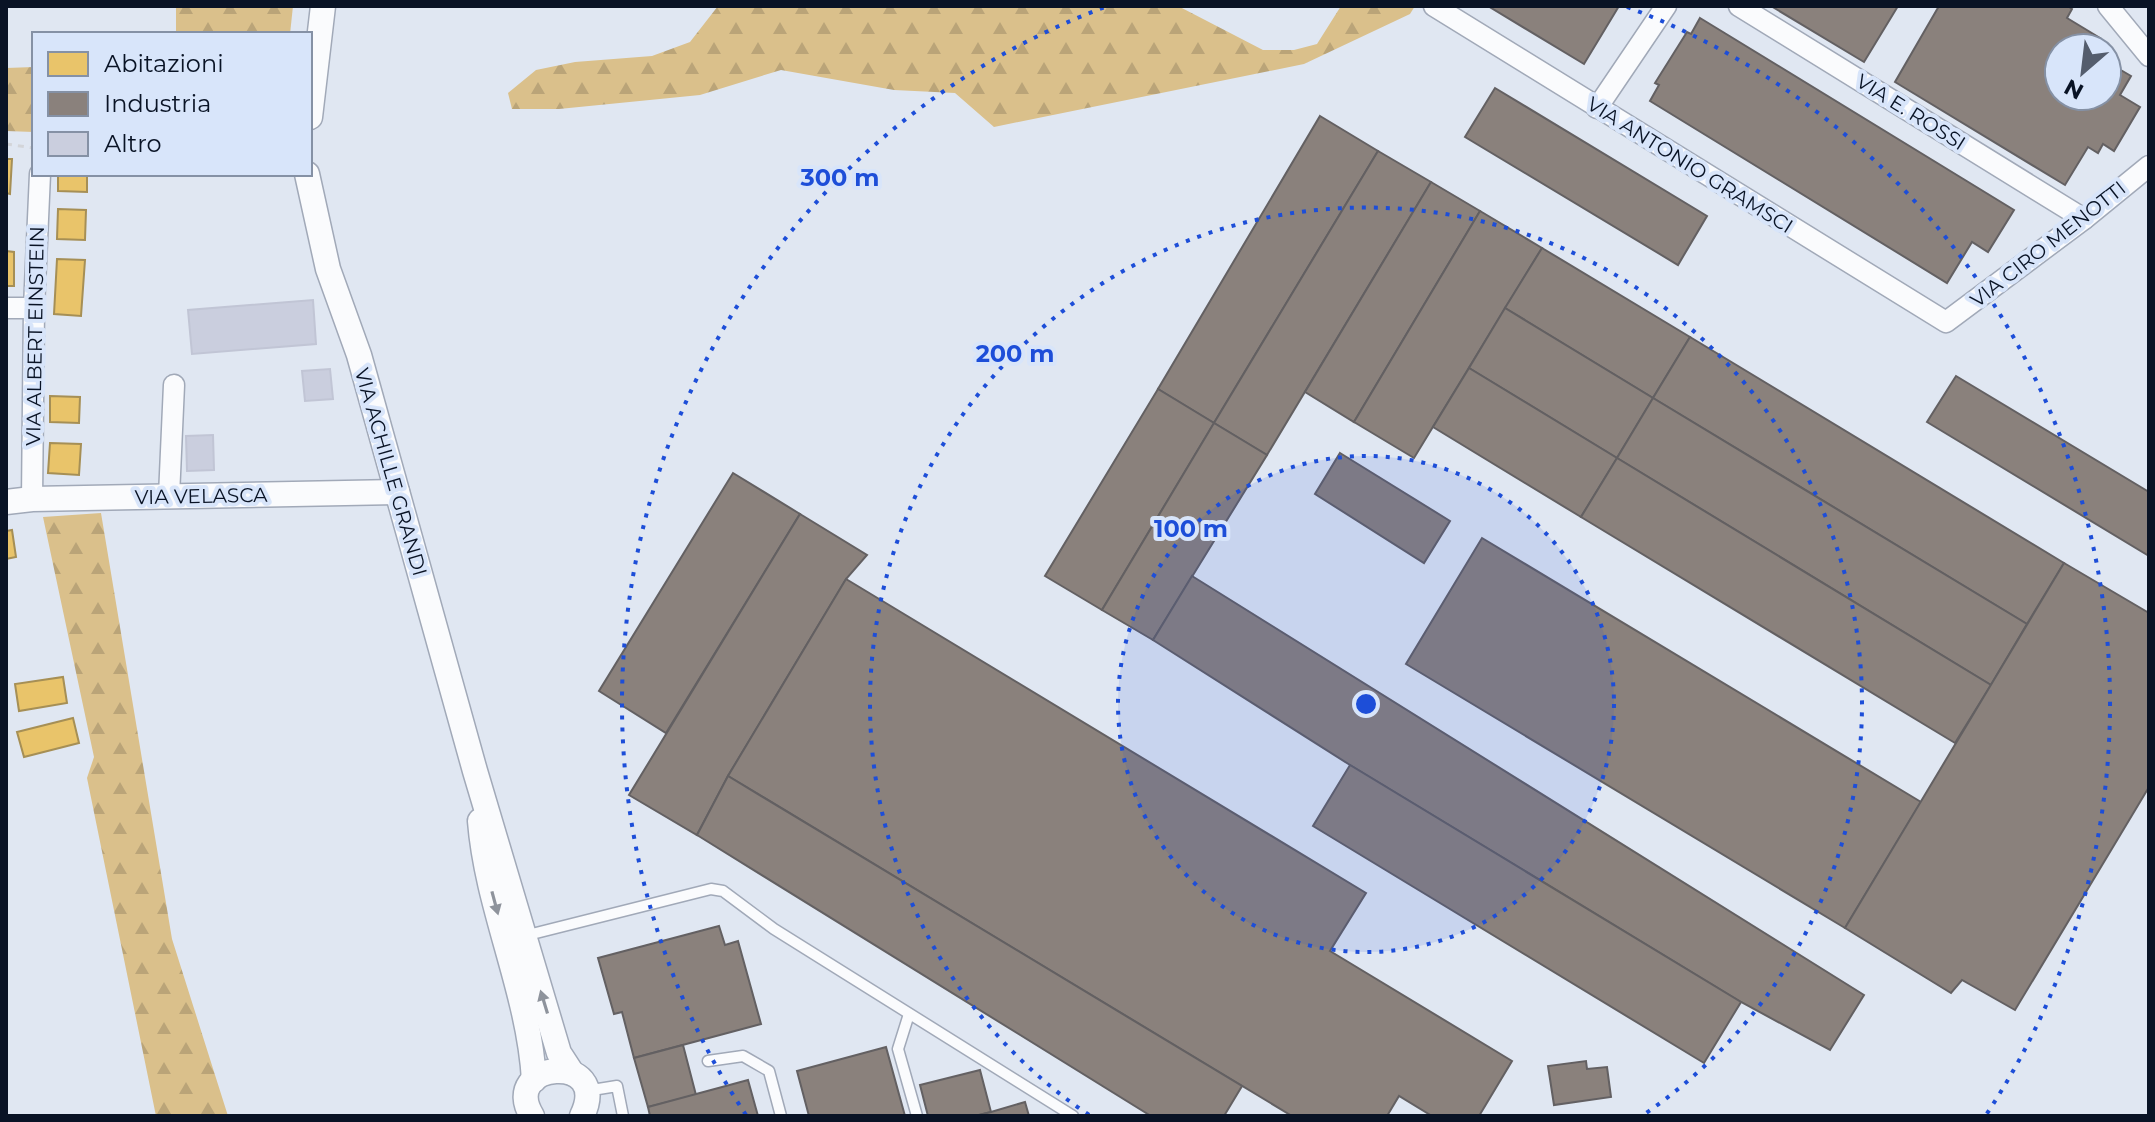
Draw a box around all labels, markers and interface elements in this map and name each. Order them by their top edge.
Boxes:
legend [32,32,312,176]
north arrow [2043,32,2123,112]
text: Abitazioni [104,49,224,78]
street label: VIA E. ROSSI [1852,69,1970,155]
text: N [2060,73,2088,105]
text: Industria [104,89,211,118]
street label: VIA ANTONIO GRAMSCI [1583,92,1797,238]
text: Altro [104,129,162,158]
text: 300 m [800,163,879,192]
street label: VIA CIRO MENOTTI [1966,176,2130,312]
street label: VIA ALBERT EINSTEIN [21,226,49,446]
text: 200 m [976,339,1054,368]
street label: VIA ACHILLE GRANDI [350,365,432,579]
street label: VIA VELASCA [134,483,268,509]
text: 100 m [1154,514,1228,543]
centre of rings [1352,690,1380,718]
one-way arrow [489,890,501,915]
one-way arrow [537,989,550,1013]

